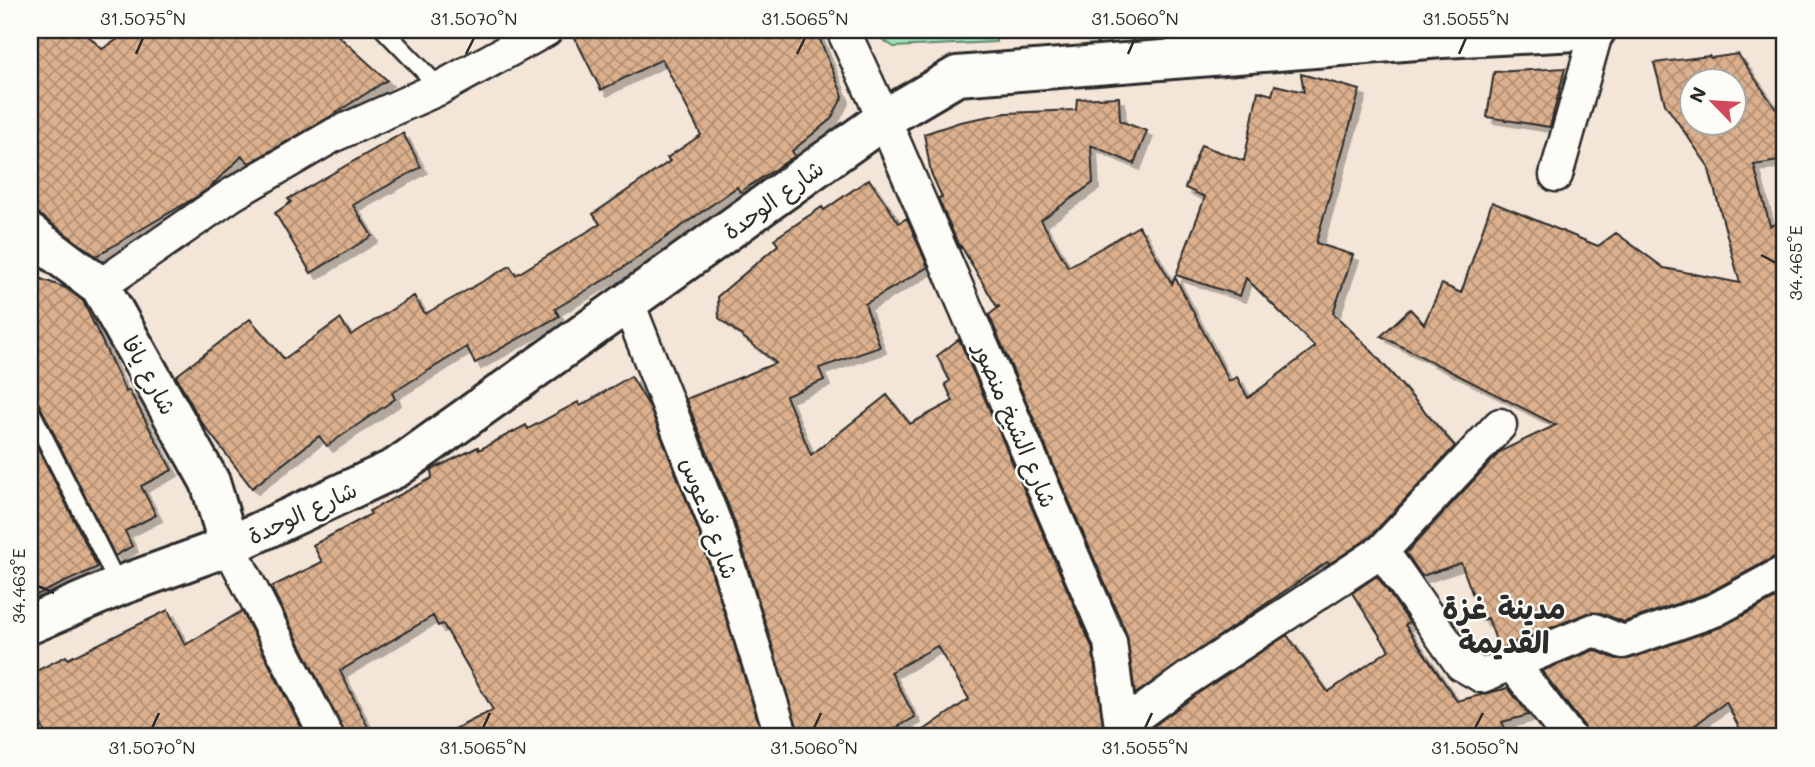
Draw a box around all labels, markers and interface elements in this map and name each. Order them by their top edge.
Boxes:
text: 31.5075°N [100,6,186,30]
text: 31.5070°N [431,6,517,30]
text: 31.5065°N [761,6,849,30]
text: 31.5060°N [1091,6,1179,30]
text: 31.5055°N [1423,6,1509,30]
north arrow [1678,66,1748,136]
text: N [1683,83,1712,106]
street label: شارع الوحدة [717,152,830,247]
text: 34.465°E [1783,225,1807,301]
street label: شارع يافا [114,330,184,421]
street label: شارع الشيخ منصور [965,336,1064,513]
street label: شارع فدعوس [672,453,746,584]
street label: شارع الوحدة [243,474,362,552]
text: 34.463°E [6,548,30,624]
district label: مدينة غزة القديمة [1442,587,1566,661]
text: 31.5070°N [109,735,195,759]
text: 31.5065°N [439,735,527,759]
text: 31.5060°N [770,735,858,759]
text: 31.5055°N [1102,735,1188,759]
text: 31.5050°N [1431,735,1519,759]

